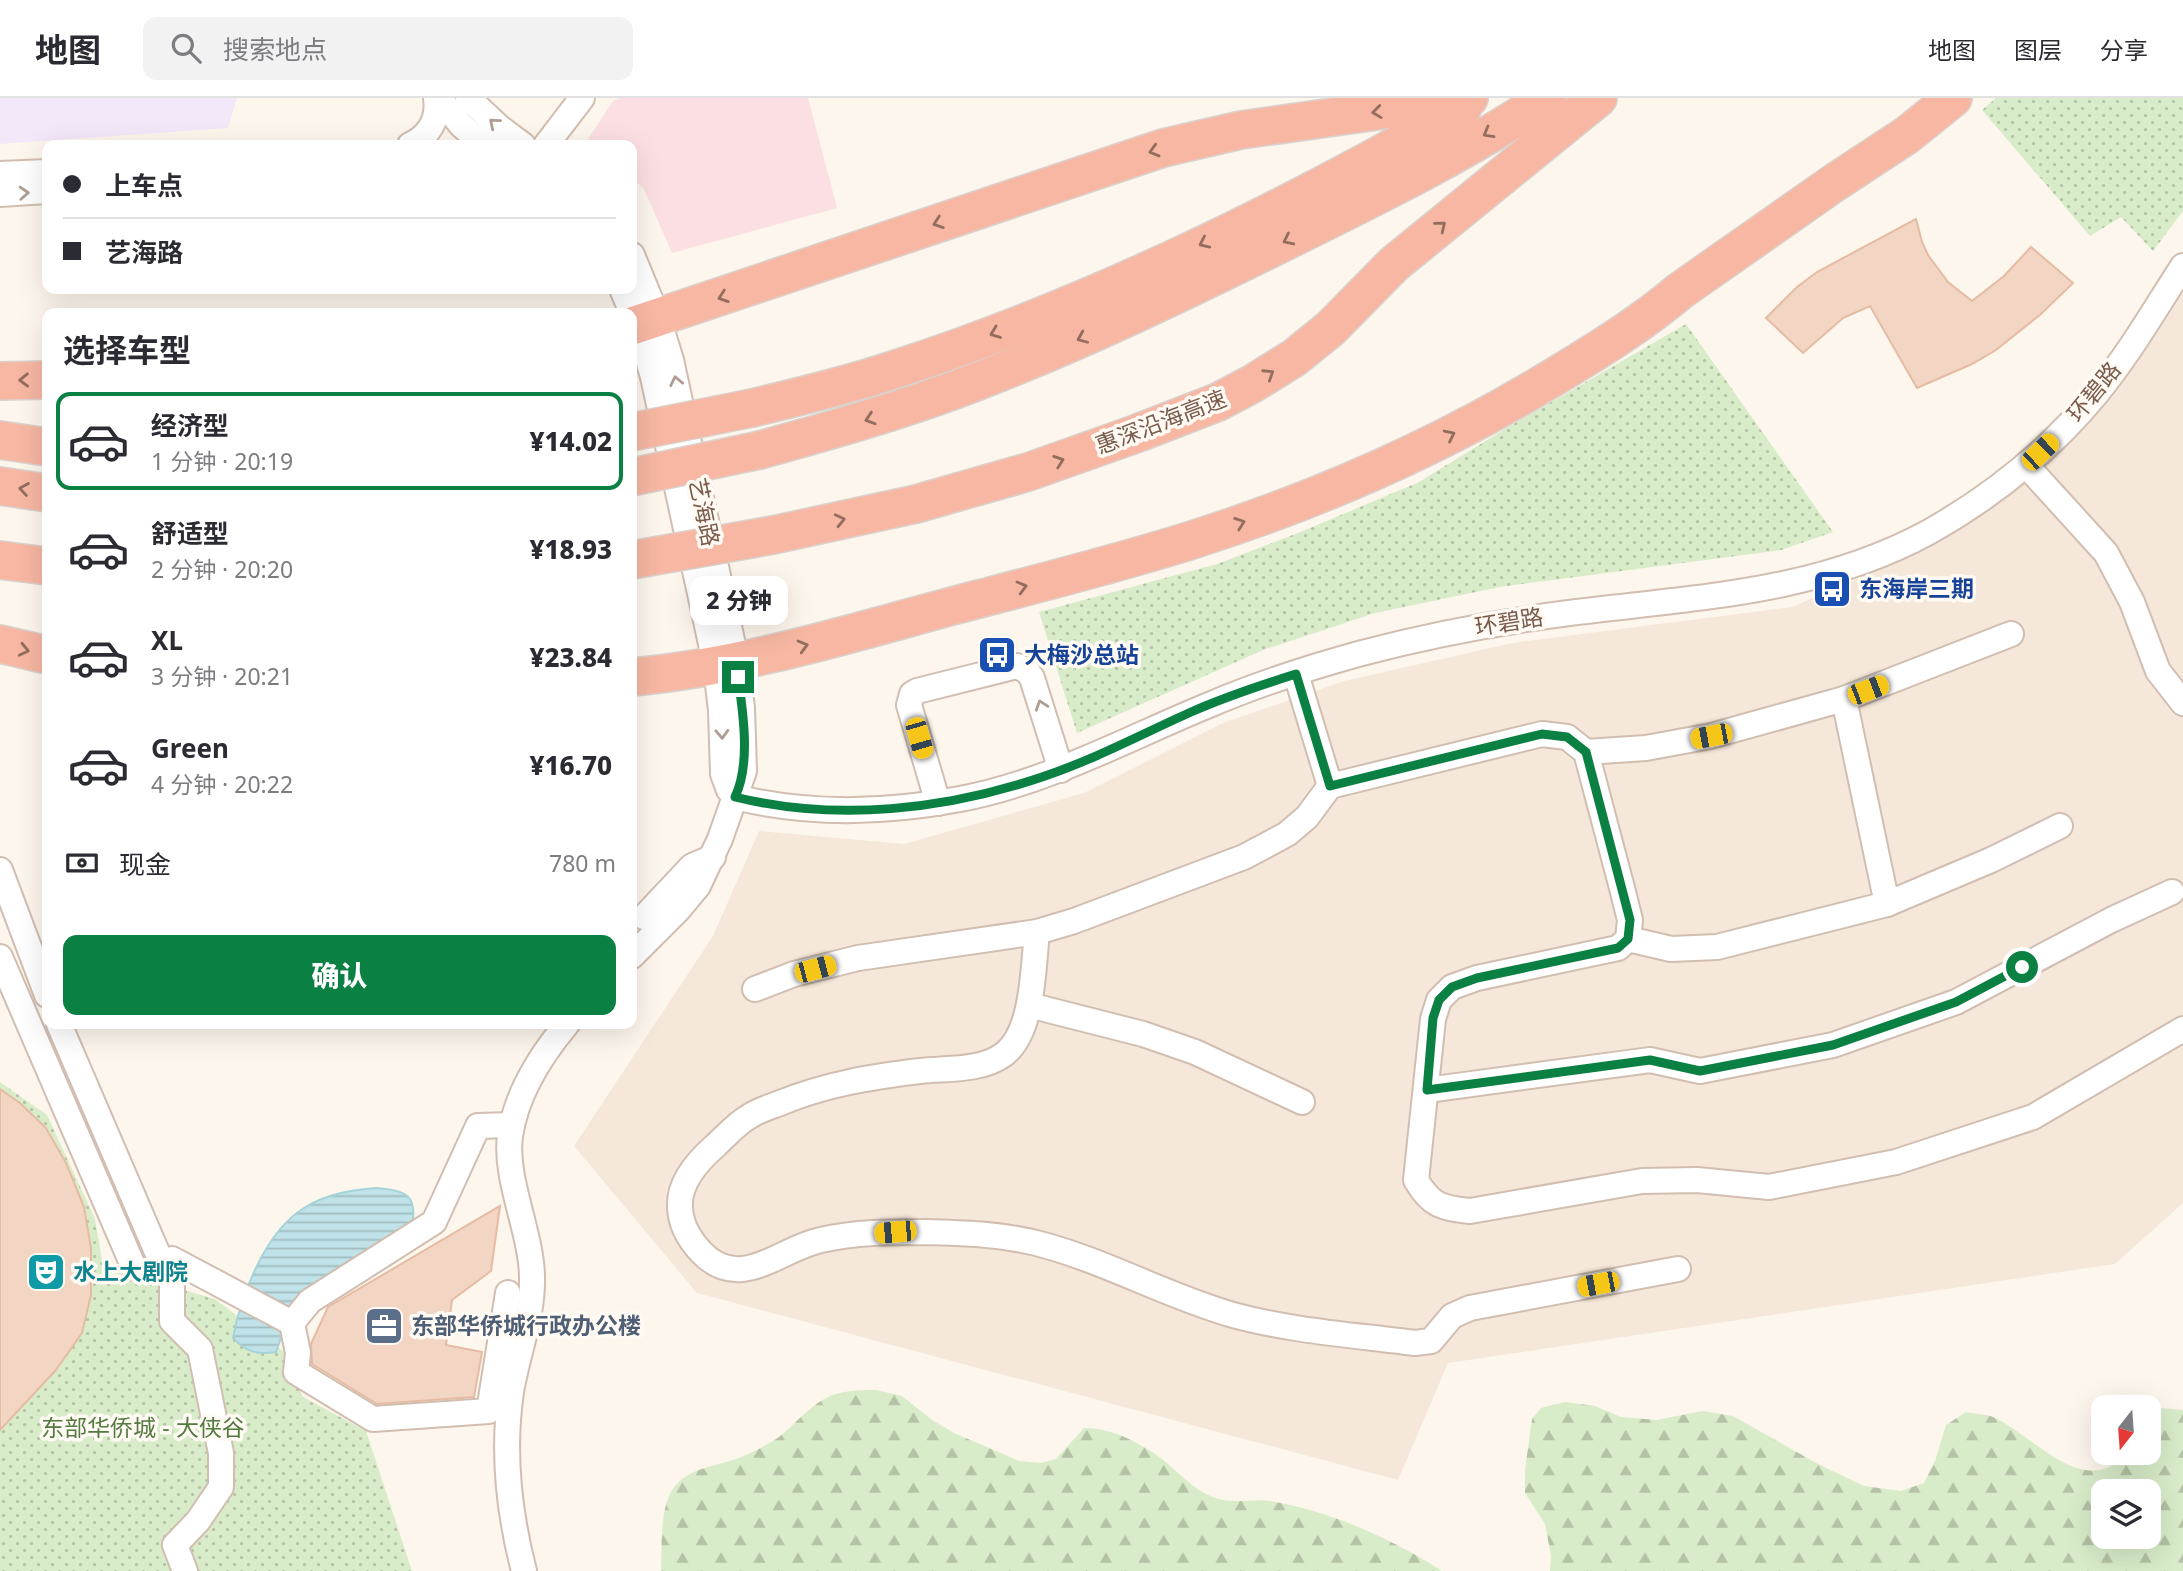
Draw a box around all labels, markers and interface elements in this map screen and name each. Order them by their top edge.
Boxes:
search box [143,17,633,80]
text: 地图 [35,27,101,72]
icon: search [167,29,205,67]
text: 搜索地点 [223,31,327,67]
text: 地图 [1928,33,1976,66]
text: 图层 [2014,33,2062,66]
text: 分享 [2100,33,2148,66]
one-way arrow [1372,105,1383,120]
one-way arrow [489,119,502,131]
one-way arrow [1483,125,1496,138]
one-way arrow [1148,143,1160,157]
text: 上车点 [105,167,183,203]
one-way arrow [18,185,29,200]
one-way arrow [932,215,944,229]
one-way arrow [1432,222,1445,234]
one-way arrow [1282,232,1295,246]
text: 艺海路 [105,234,183,270]
one-way arrow [1199,235,1211,249]
one-way arrow [717,289,729,303]
one-way arrow [990,325,1002,339]
text: 选择车型 [63,328,191,371]
one-way arrow [1077,330,1089,344]
street label: 环碧路 [2059,354,2127,428]
one-way arrow [1261,369,1274,382]
one-way arrow [18,373,29,388]
one-way arrow [669,375,684,387]
street label: 惠深沿海高速 [1090,381,1231,461]
text: 经济型 [151,407,229,443]
icon: car [67,410,130,473]
one-way arrow [864,411,876,425]
text: ¥14.02 [529,423,612,459]
one-way arrow [1443,429,1455,443]
car [2018,430,2063,474]
text: 1 分钟 · 20:19 [151,445,293,477]
one-way arrow [1053,455,1065,469]
street label: 艺海路 [682,475,728,549]
one-way arrow [18,482,30,497]
one-way arrow [834,514,846,529]
text: 舒适型 [151,515,229,551]
one-way arrow [1234,517,1246,531]
icon: car [67,518,130,581]
text: ¥18.93 [529,531,612,567]
text: 2 分钟 · 20:20 [151,553,293,585]
bus stop icon: 东海岸三期 [1811,568,1853,610]
place label: 东海岸三期 [1859,572,1974,604]
callout: 2 分钟 [689,575,787,624]
one-way arrow [1016,581,1028,596]
text: 2 分钟 [706,584,772,616]
street label: 环碧路 [1472,600,1545,642]
text: XL [151,622,183,658]
icon: car [67,626,130,689]
bus stop icon: 大梅沙总站 [976,634,1018,676]
place label: 大梅沙总站 [1024,638,1139,670]
text: ¥23.84 [529,639,612,675]
one-way arrow [796,640,808,654]
one-way arrow [18,641,30,656]
text: 3 分钟 · 20:21 [151,660,293,692]
route end [722,661,754,693]
car [1845,673,1892,707]
one-way arrow [1035,699,1049,711]
car [904,715,935,761]
car [1689,722,1734,750]
one-way arrow [714,728,729,739]
text: Green [151,730,229,766]
icon: car [67,734,130,797]
text: ¥16.70 [529,747,612,783]
text: 4 分钟 · 20:22 [151,768,293,800]
icon: cash [63,844,101,882]
text: 现金 [119,846,171,882]
text: 780 m [549,847,616,879]
button: 确认 [63,935,616,1015]
route start [2006,951,2038,983]
car [792,953,839,985]
car [874,1220,917,1244]
theatre icon: 水上大剧院 [25,1251,67,1293]
place label: 水上大剧院 [73,1255,188,1287]
car [1576,1270,1621,1298]
office icon: 东部华侨城行政办公楼 [363,1305,405,1347]
place label: 东部华侨城行政办公楼 [411,1309,641,1341]
north arrow [2091,1395,2161,1465]
map controls [2091,1395,2161,1549]
park label: 东部华侨城 - 大侠谷 [41,1411,245,1443]
button: layers [2091,1479,2161,1549]

